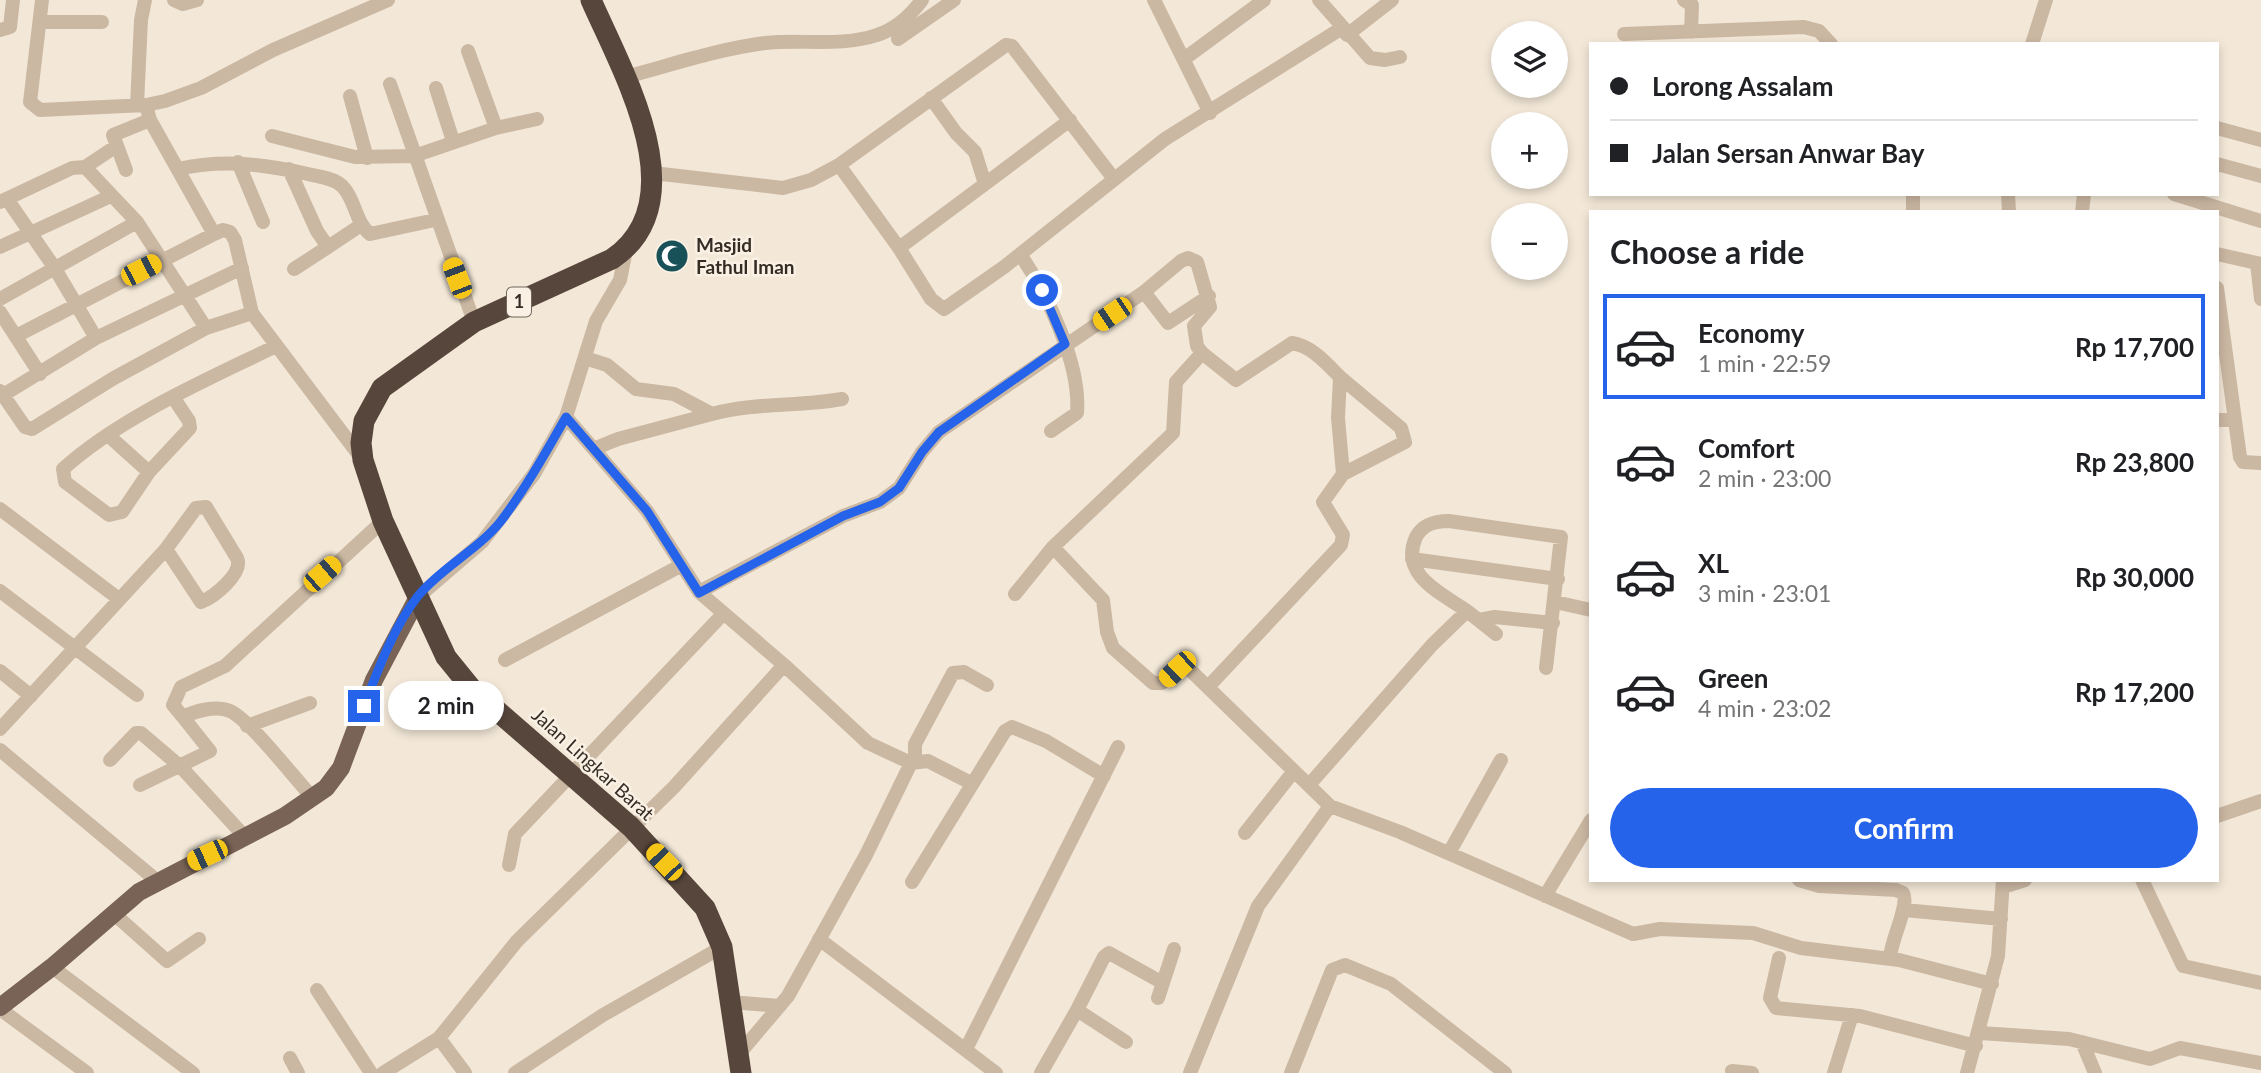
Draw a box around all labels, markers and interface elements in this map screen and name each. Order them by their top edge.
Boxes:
map controls [1491,21,1568,280]
button: layers [1491,21,1568,98]
text: Lorong Assalam [1652,70,1833,102]
button: + [1491,112,1568,189]
text: Jalan Sersan Anwar Bay [1652,137,1924,169]
button: − [1491,203,1568,280]
text: Choose a ride [1610,232,1804,271]
place label: Masjid Fathul Iman [696,233,795,278]
mosque icon: Masjid Fathul Iman [653,237,691,275]
car [118,251,165,289]
car [440,255,475,301]
route start [1026,274,1058,306]
road number: 1 [507,288,531,316]
car [1089,294,1136,334]
icon: car [1614,315,1677,378]
text: Economy [1698,317,1804,349]
text: Rp 17,700 [2075,331,2194,363]
text: 1 min · 22:59 [1698,349,1831,377]
icon: car [1614,430,1677,493]
text: Comfort [1698,432,1795,464]
text: Rp 23,800 [2075,446,2194,478]
text: 2 min · 23:00 [1698,464,1831,492]
icon: car [1614,545,1677,608]
text: XL [1698,547,1729,579]
car [300,552,345,596]
text: Rp 30,000 [2075,561,2194,593]
text: 3 min · 23:01 [1698,579,1831,607]
car [1155,647,1200,691]
icon: car [1614,660,1677,723]
text: Green [1698,662,1768,694]
text: Rp 17,200 [2075,676,2194,708]
callout: 2 min [388,682,504,730]
route end [348,690,380,722]
text: 2 min [417,691,475,719]
text: 4 min · 23:02 [1698,694,1831,722]
street label: Jalan Lingkar Barat [528,703,659,825]
button: Confirm [1610,788,2198,868]
car [184,837,231,873]
car [642,840,687,884]

